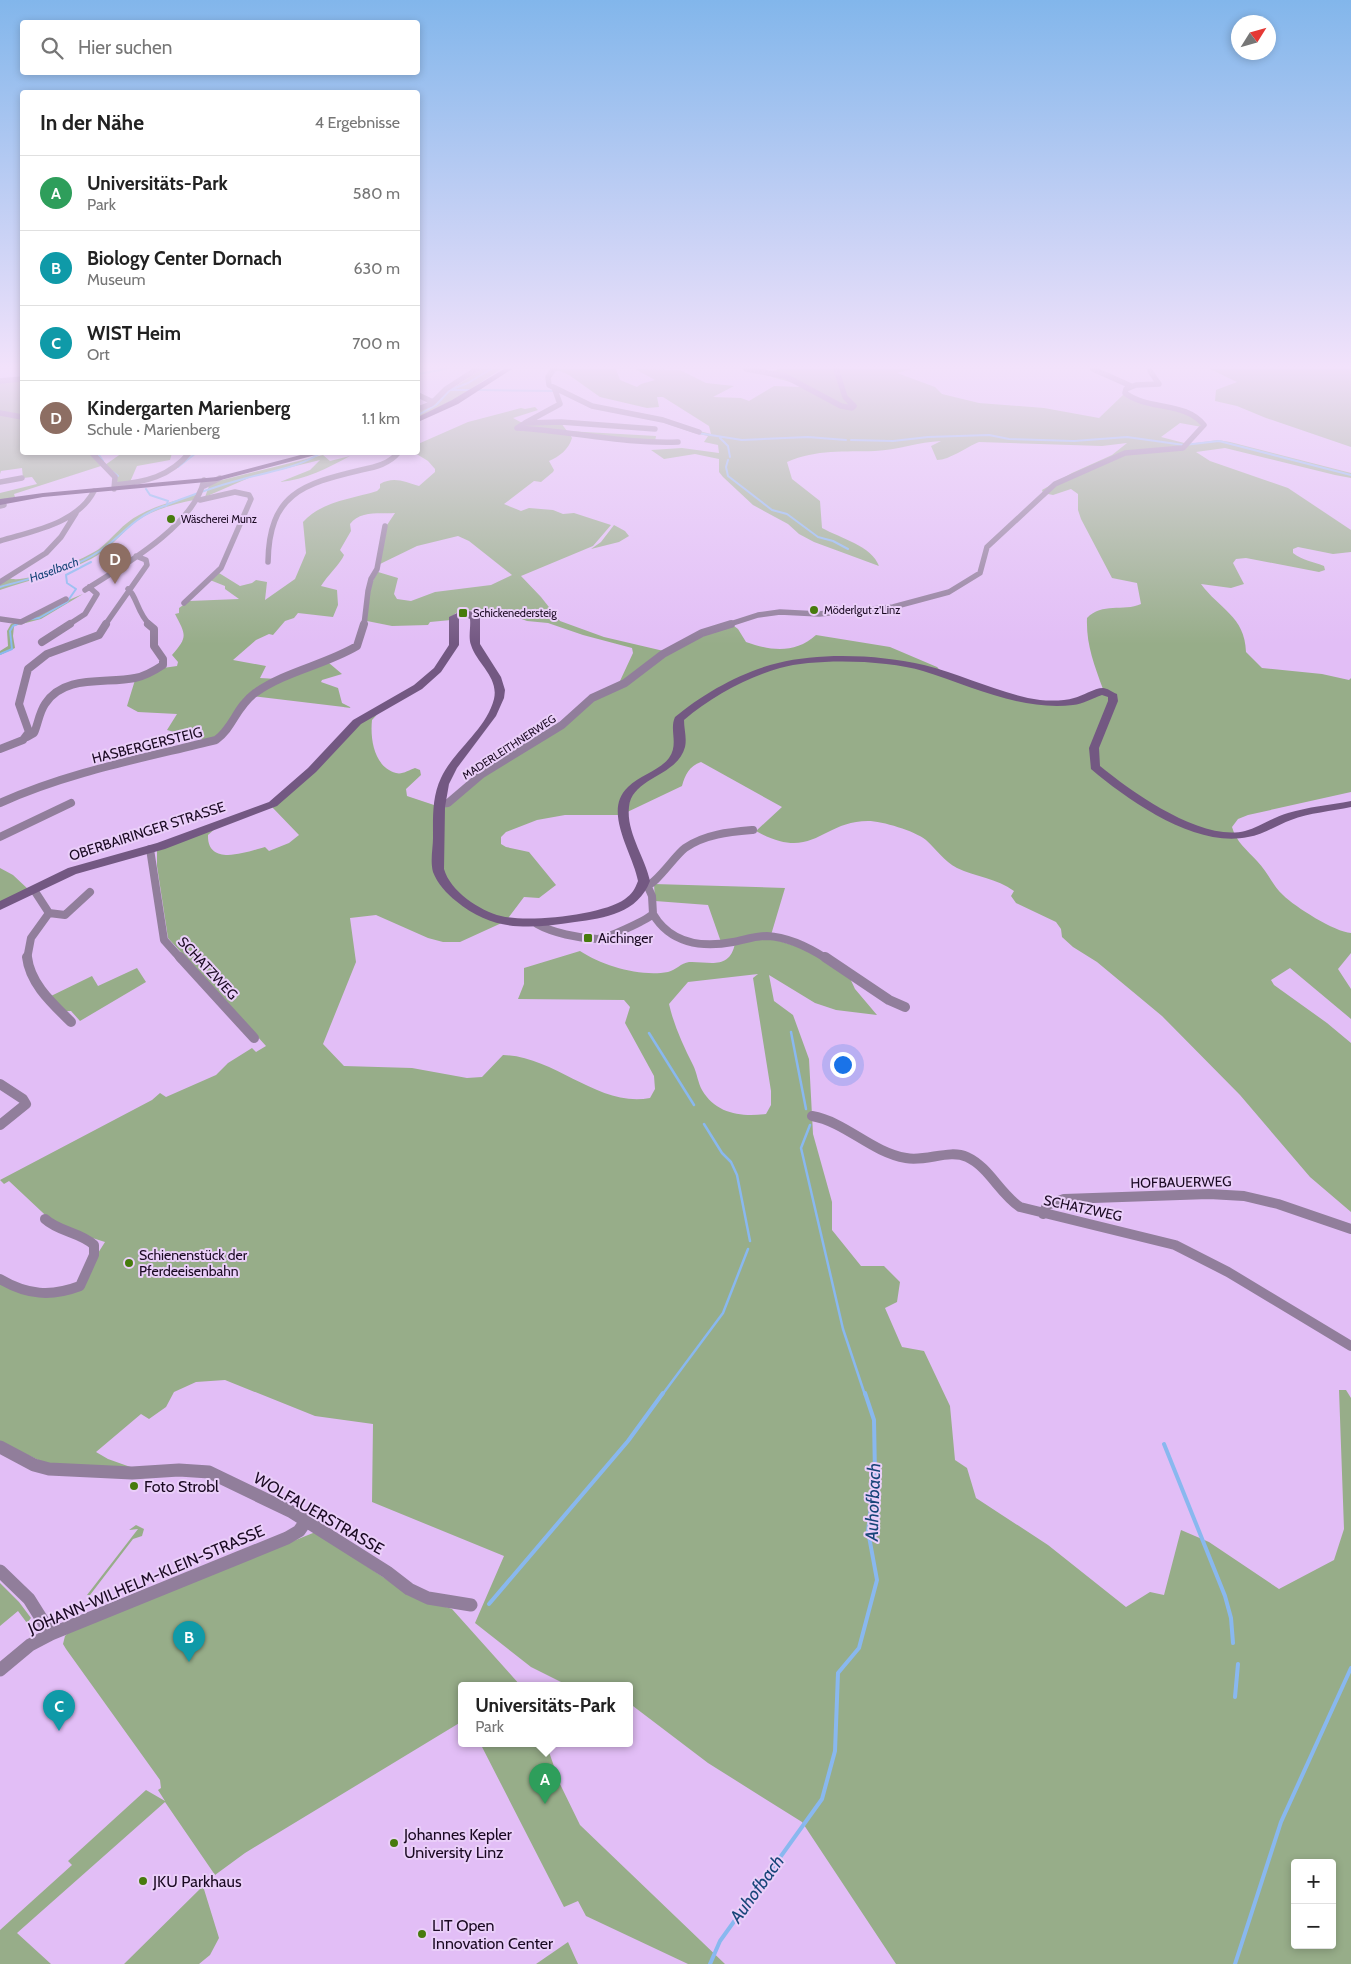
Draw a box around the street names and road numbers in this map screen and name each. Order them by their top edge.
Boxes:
street label: MADERLEITHNERWEG [460,712,558,782]
street label: HASBERGERSTEIG [90,723,204,767]
street label: OBERBAIRINGER STRASSE [67,797,228,865]
street label: SCHATZWEG [174,933,242,1003]
street label: HOFBAUERWEG [1130,1172,1232,1192]
street label: SCHATZWEG [1042,1191,1124,1225]
street label: WOLFAUERSTRASSE [250,1468,387,1559]
street label: JOHANN-WILHELM-KLEIN-STRASSE [24,1521,267,1638]

